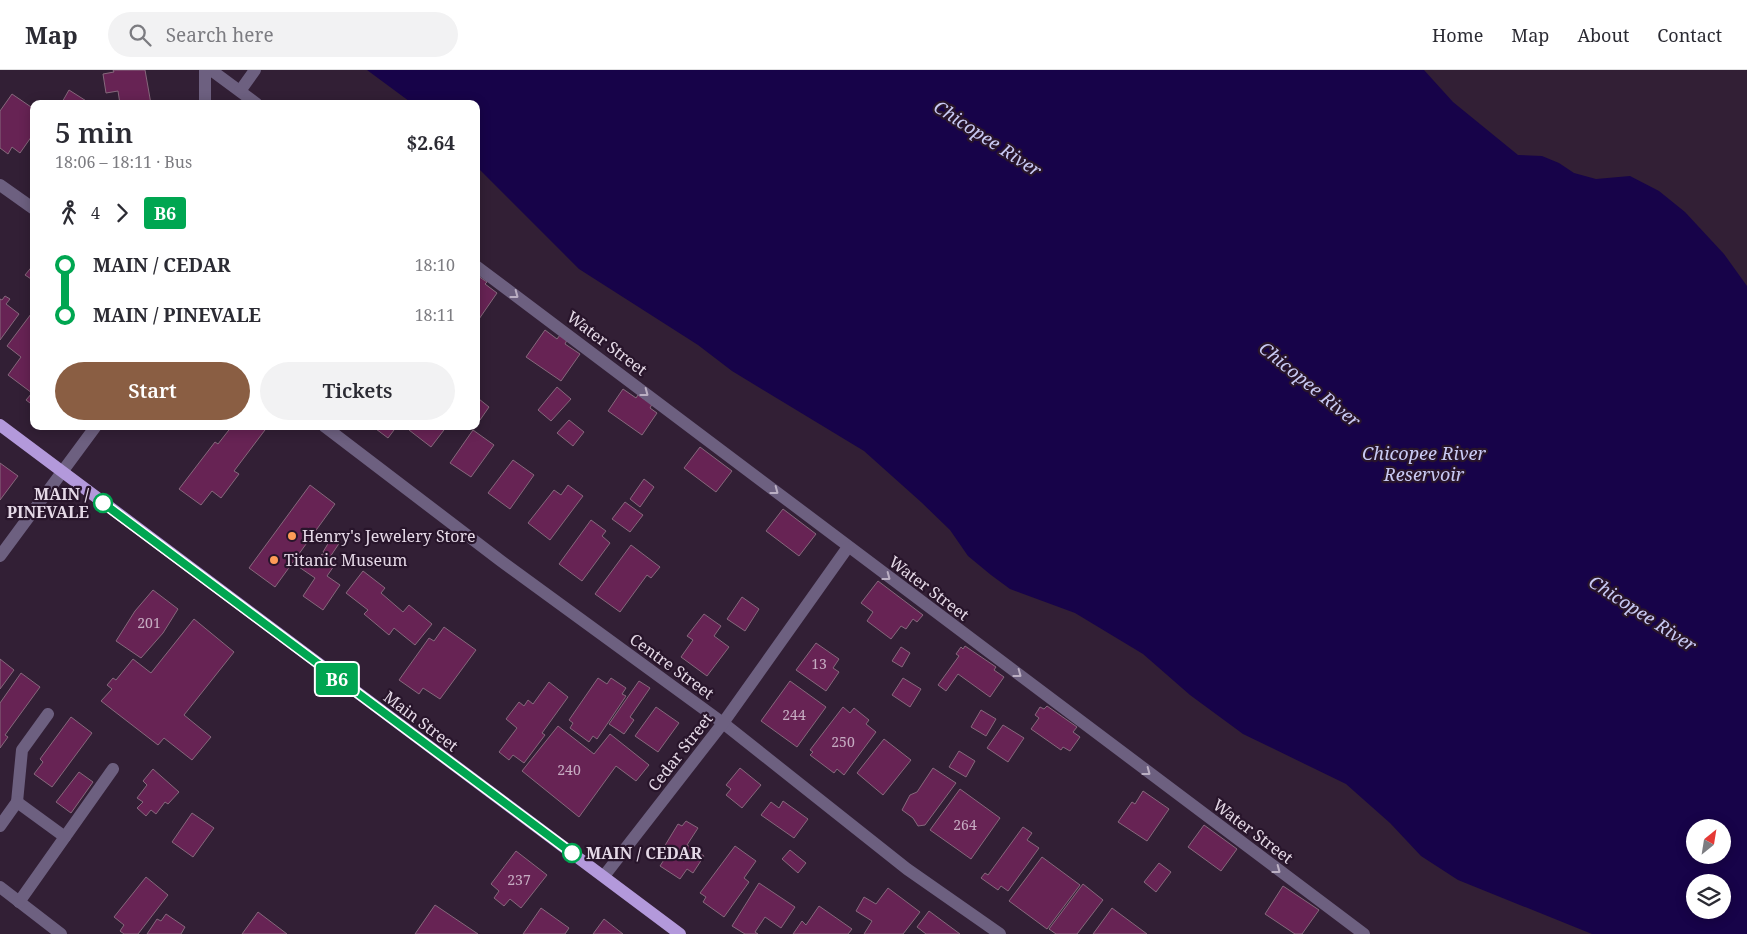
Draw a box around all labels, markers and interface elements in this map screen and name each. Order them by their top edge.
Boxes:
search box [108,12,458,57]
text: Map [25,18,78,51]
icon: search [126,21,154,49]
text: Search here [166,22,274,48]
text: Home [1432,23,1483,47]
text: Map [1511,23,1549,47]
text: About [1577,23,1629,47]
text: Contact [1657,23,1722,47]
water label: Chicopee River [930,94,1047,182]
text: 5 min [55,113,133,151]
text: $2.64 [406,130,455,156]
text: 18:06 – 18:11 · Bus [55,151,192,173]
icon: walk [55,199,83,227]
icon: forward [108,199,136,227]
text: B6 [154,201,176,225]
text: 4 [91,202,100,224]
text: MAIN / CEDAR [93,252,231,278]
text: 18:10 [415,254,455,276]
one-way arrow [509,290,518,298]
text: MAIN / PINEVALE [93,302,261,328]
text: 18:11 [415,304,455,326]
street label: Water Street [562,306,652,381]
water label: Chicopee River [1254,336,1366,433]
button: Start [55,362,250,420]
button: Tickets [260,362,455,420]
one-way arrow [639,387,649,396]
water label: Chicopee River Reservoir [1362,441,1487,486]
place label: MAIN / PINEVALE [7,483,89,523]
one-way arrow [769,486,778,494]
marker: MAIN / PINEVALE [93,493,113,513]
place label: Henry's Jewelery Store [302,525,476,547]
marker: Henry's Jewelery Store [286,530,298,542]
place label: Titanic Museum [284,549,407,571]
street label: Water Street [884,551,974,626]
marker: Titanic Museum [268,554,280,566]
water label: Chicopee River [1585,569,1702,657]
one-way arrow [881,571,890,579]
house number: 201 [137,613,161,632]
street label: Centre Street [625,628,719,704]
house number: 13 [811,654,827,673]
line badge: B6 [314,663,360,695]
text: B6 [326,667,348,691]
one-way arrow [1012,668,1022,677]
street label: Main Street [379,686,463,757]
house number: 244 [782,705,806,724]
street label: Cedar Street [643,708,718,796]
house number: 250 [831,732,855,751]
house number: 240 [557,760,581,779]
one-way arrow [1141,766,1151,775]
street label: Water Street [1208,794,1298,869]
house number: 264 [953,815,977,834]
north arrow [1686,819,1731,864]
map controls [1686,819,1731,919]
place label: MAIN / CEDAR [586,842,702,864]
marker: MAIN / CEDAR [562,843,582,863]
one-way arrow [1271,864,1280,872]
house number: 237 [507,870,531,889]
button: layers [1686,874,1731,919]

